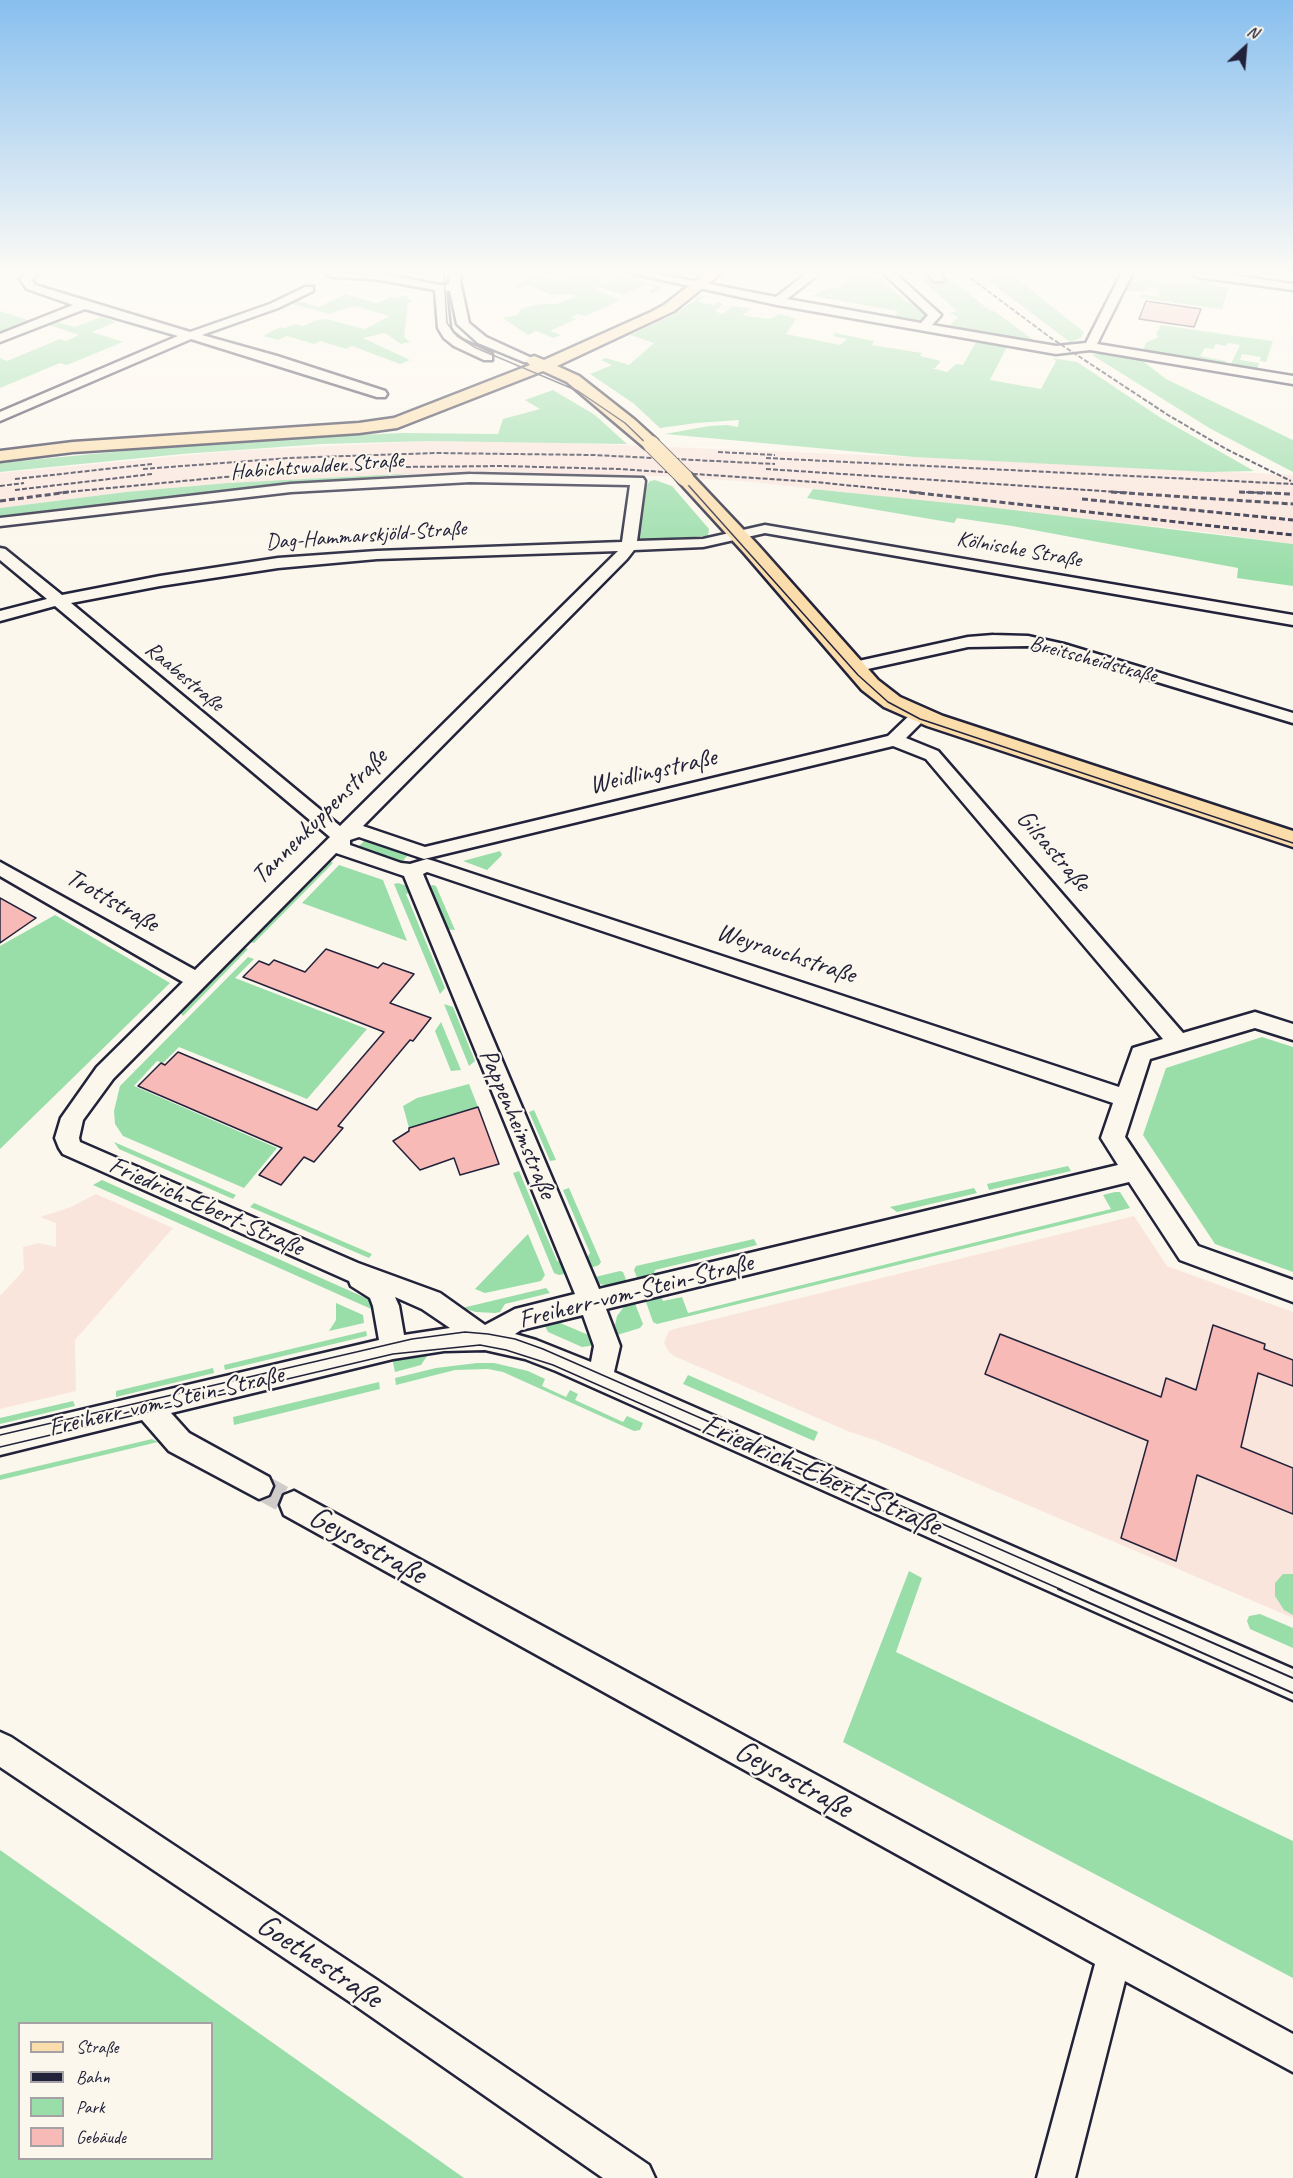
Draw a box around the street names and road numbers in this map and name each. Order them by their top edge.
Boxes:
street label: Habichtswalder Straße [230,448,404,486]
street label: Dag-Hammarskjöld-Straße [265,516,467,556]
street label: Kölnische Straße [955,526,1083,574]
street label: Breitscheidstraße [1027,630,1159,690]
street label: Raabestraße [139,636,229,718]
street label: Weidlingstraße [586,742,720,802]
street label: Tannenkuppenstraße [246,743,394,891]
street label: Gilsastraße [1009,804,1097,898]
street label: Trottstraße [60,862,164,940]
street label: Weyrauchstraße [713,917,859,991]
street label: Pappenheimstraße [471,1044,563,1204]
street label: Friedrich-Ebert-Straße [104,1150,308,1264]
street label: Freiherr-vom-Stein-Straße [516,1248,756,1336]
street label: Freiherr-vom-Stein-Straße [45,1360,287,1444]
street label: Friedrich-Ebert-Straße [695,1406,947,1546]
street label: Geysostraße [302,1498,432,1594]
street label: Geysostraße [728,1732,858,1828]
street label: Goethestraße [249,1906,389,2018]

